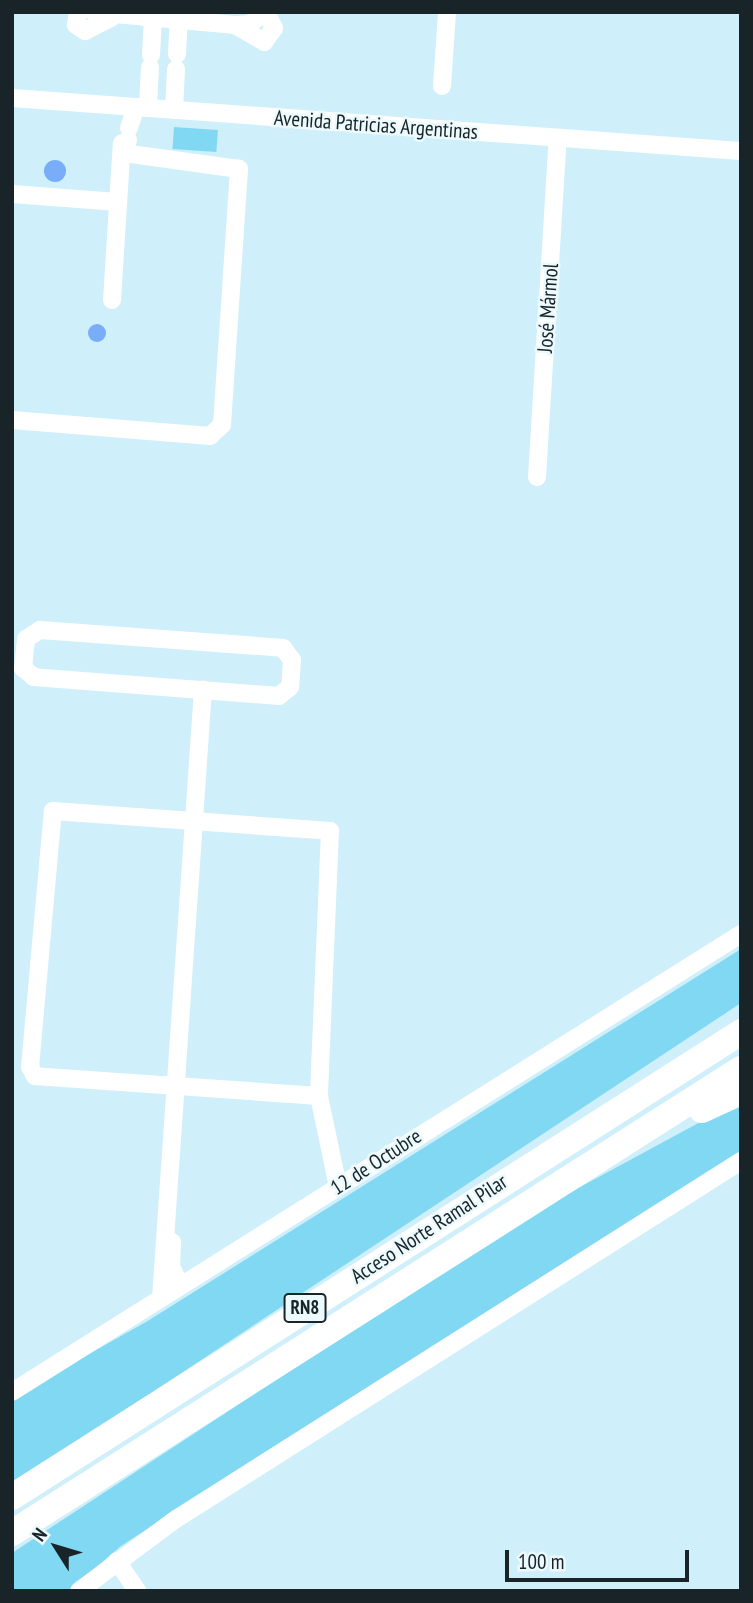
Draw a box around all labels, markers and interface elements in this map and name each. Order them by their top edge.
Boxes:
street label: Avenida Patricias Argentinas [273,105,479,145]
street label: José Mármol [532,262,564,354]
street label: 12 de Octubre [326,1123,426,1201]
street label: Acceso Norte Ramal Pilar [346,1169,512,1289]
road number: RN8 [282,1292,328,1324]
north arrow [21,1512,91,1582]
text: N [27,1523,52,1546]
scale bar [508,1536,692,1580]
text: 100 m [518,1548,564,1575]

